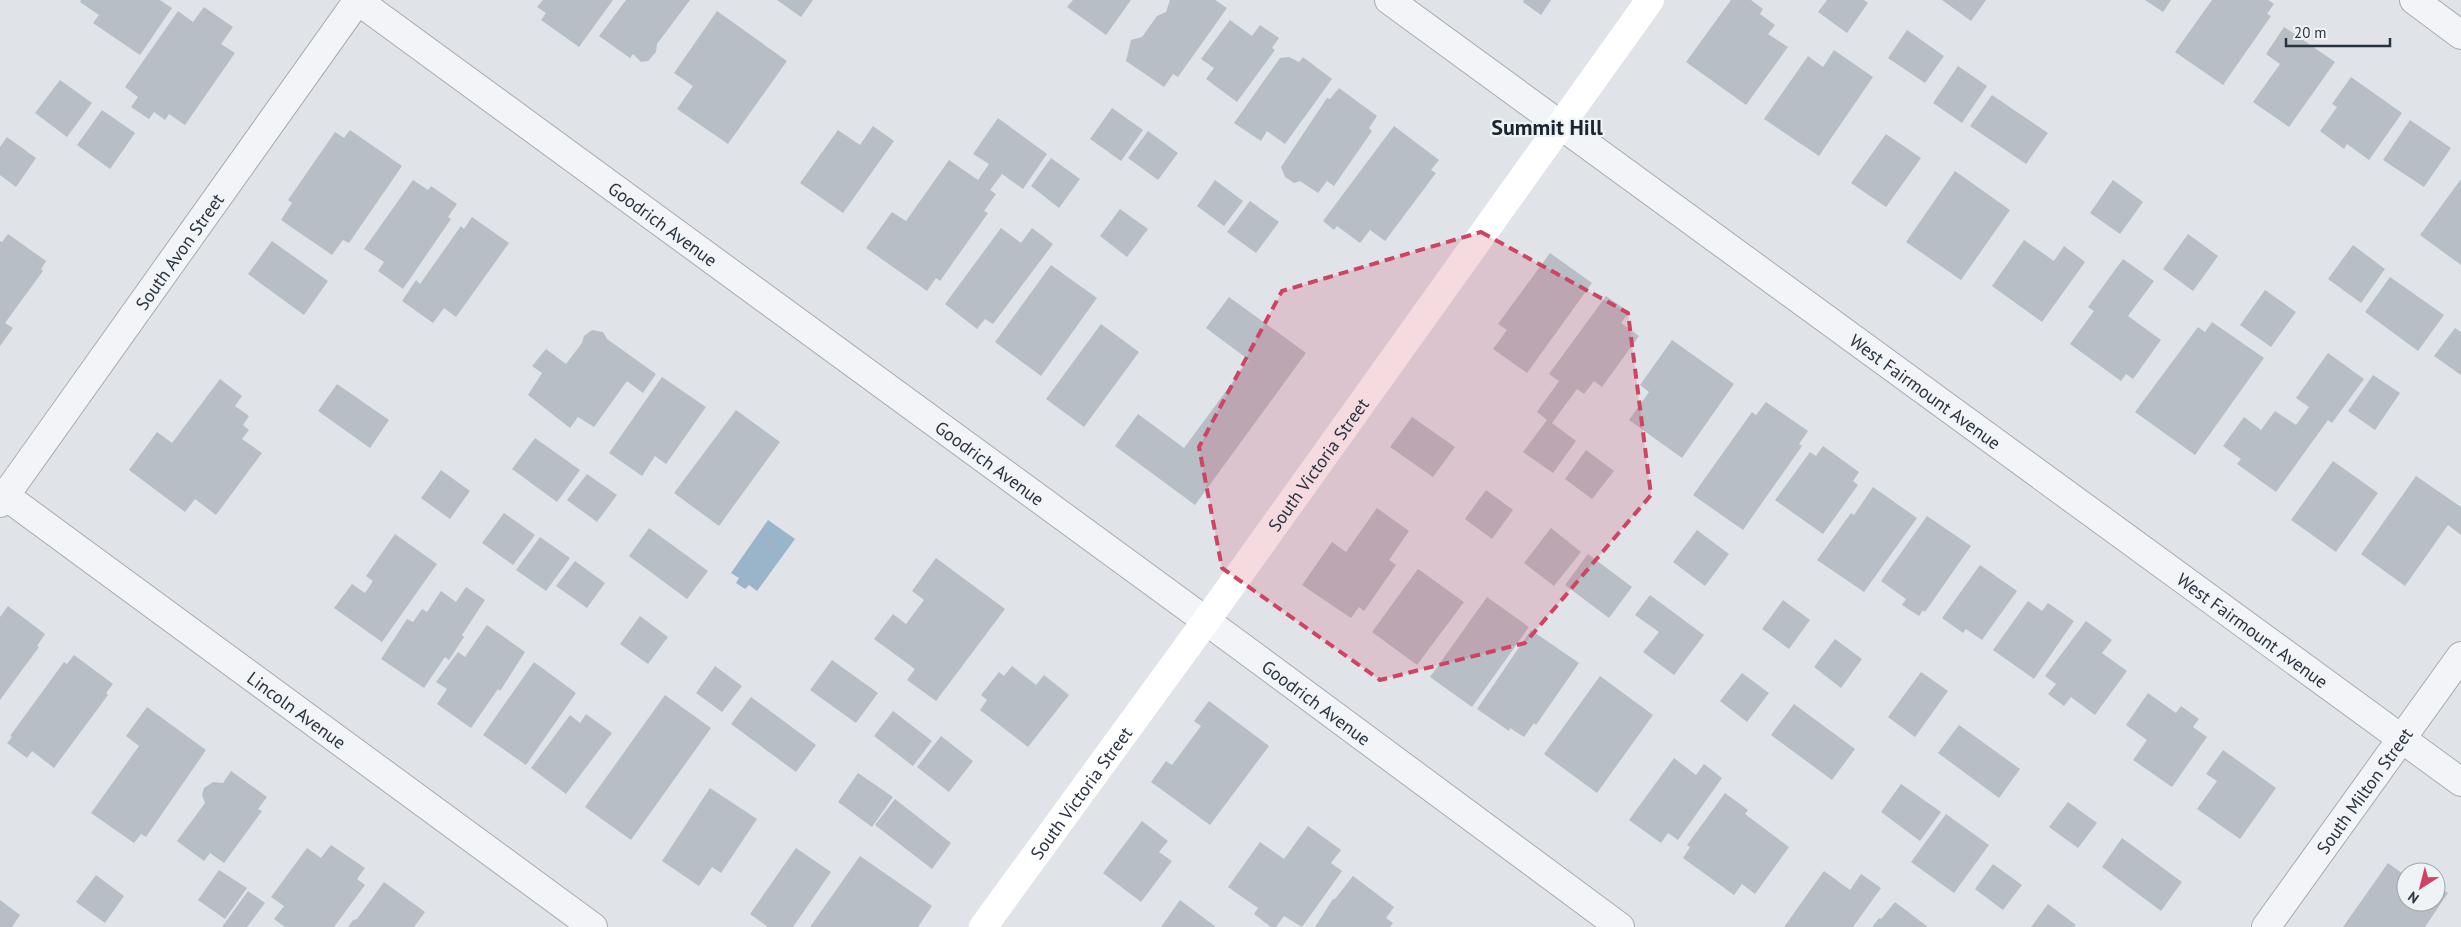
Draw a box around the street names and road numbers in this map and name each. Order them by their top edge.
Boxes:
street label: Goodrich Avenue [604,176,722,271]
street label: South Avon Street [130,188,229,314]
street label: West Fairmount Avenue [1845,329,2006,454]
street label: South Victoria Street [1262,393,1373,536]
street label: Goodrich Avenue [931,415,1049,510]
street label: West Fairmount Avenue [2173,567,2333,693]
street label: Goodrich Avenue [1258,655,1375,750]
street label: Lincoln Avenue [243,666,351,754]
street label: South Victoria Street [1025,722,1137,864]
street label: South Milton Street [2311,723,2417,858]

